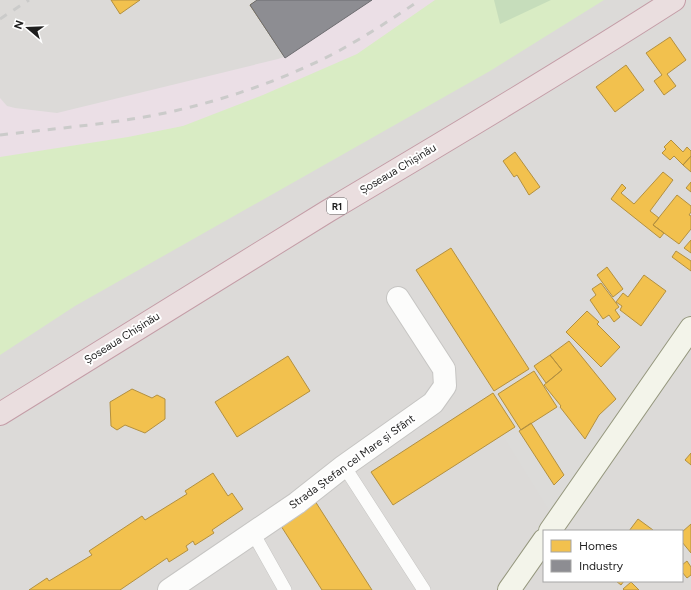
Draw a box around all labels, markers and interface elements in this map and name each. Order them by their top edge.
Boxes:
north arrow [8,8,48,48]
text: N [11,19,27,31]
street label: Șoseaua Chișinău [358,141,438,197]
road number: R1 [327,198,347,214]
street label: Șoseaua Chișinău [82,310,162,366]
street label: Strada Ștefan cel Mare și Sfânt [287,412,417,512]
legend [543,530,683,582]
text: Homes [579,539,618,553]
text: Industry [579,559,624,573]

